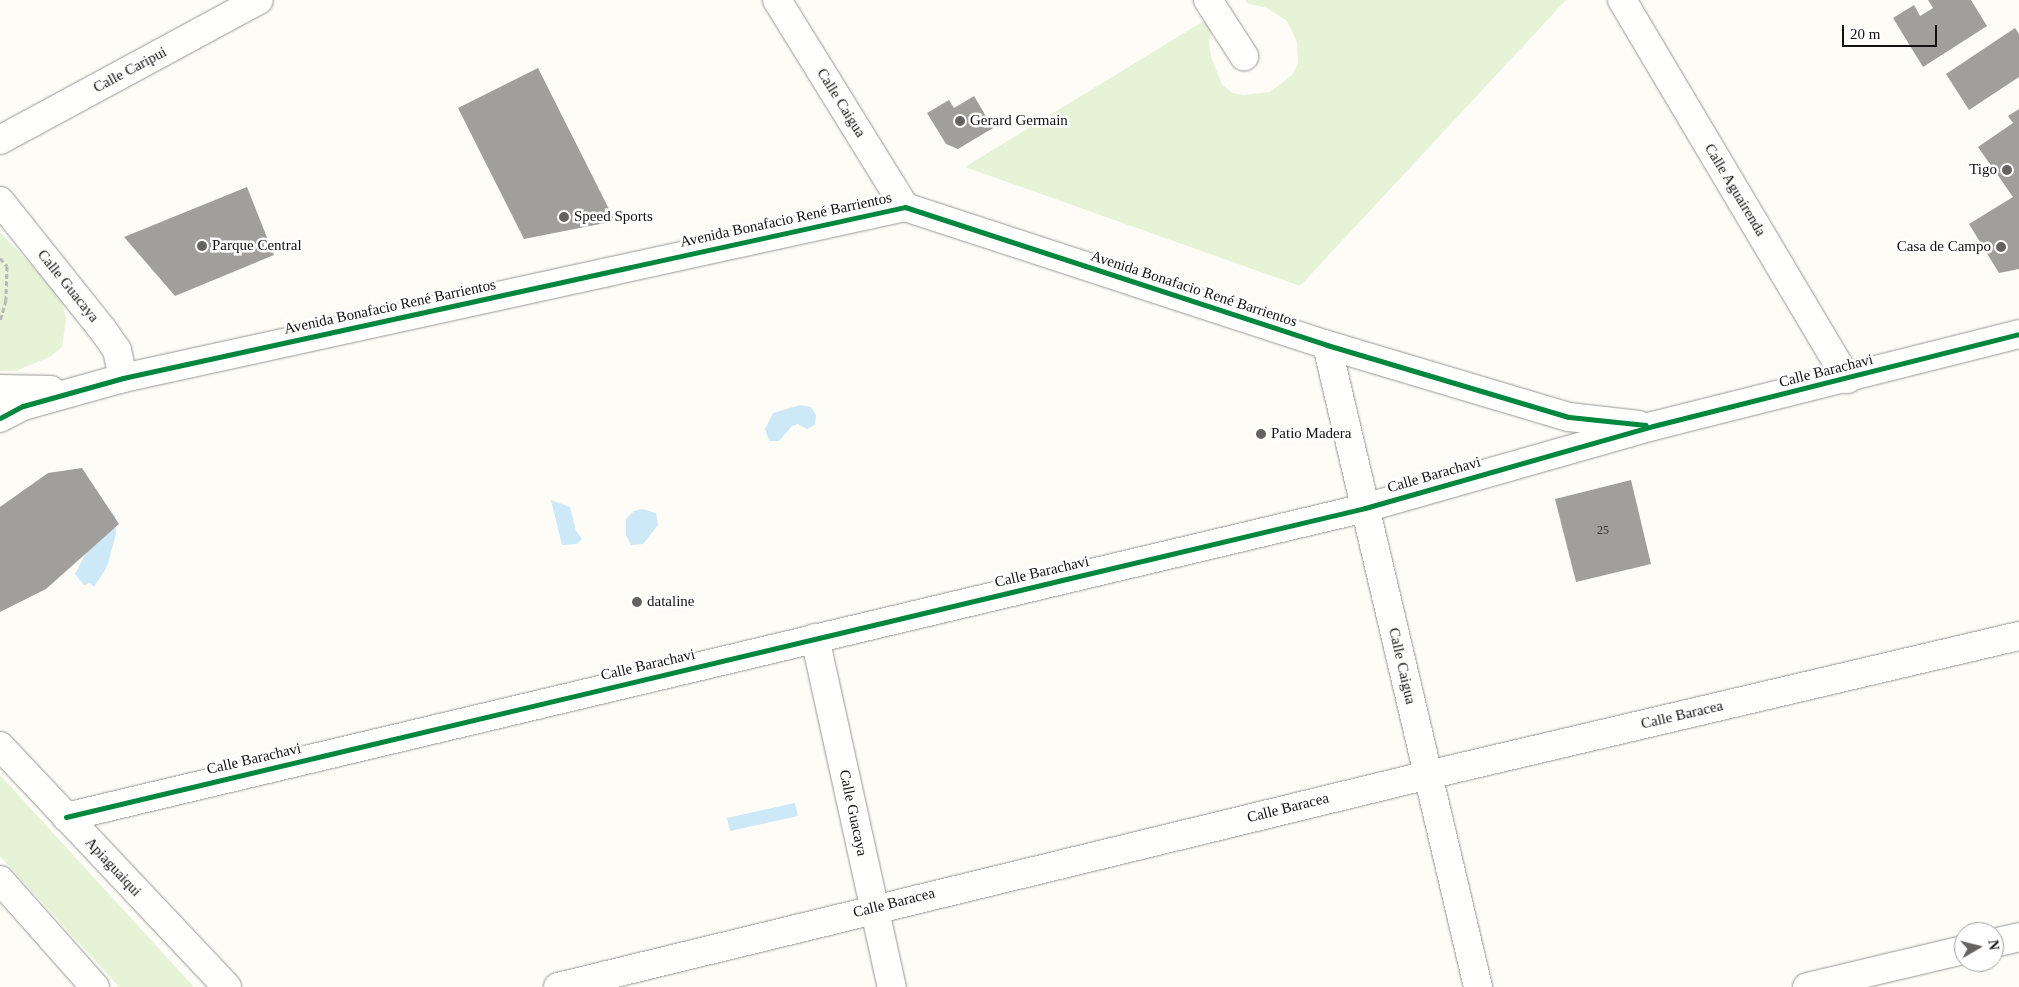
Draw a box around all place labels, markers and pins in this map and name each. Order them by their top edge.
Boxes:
place label: Gerard Germain [970,112,1068,130]
marker: Gerard Germain [954,115,966,127]
place label: Tigo [1969,161,1997,179]
marker: Tigo [2001,164,2013,176]
place label: Speed Sports [574,208,653,226]
marker: Speed Sports [558,211,570,223]
place label: Parque Central [212,237,302,255]
place label: Casa de Campo [1897,238,1991,256]
marker: Parque Central [196,240,208,252]
marker: Casa de Campo [1995,241,2007,253]
place label: Patio Madera [1271,425,1351,443]
marker: Patio Madera [1255,428,1267,440]
place label: dataline [647,593,694,611]
marker: dataline [631,596,643,608]

